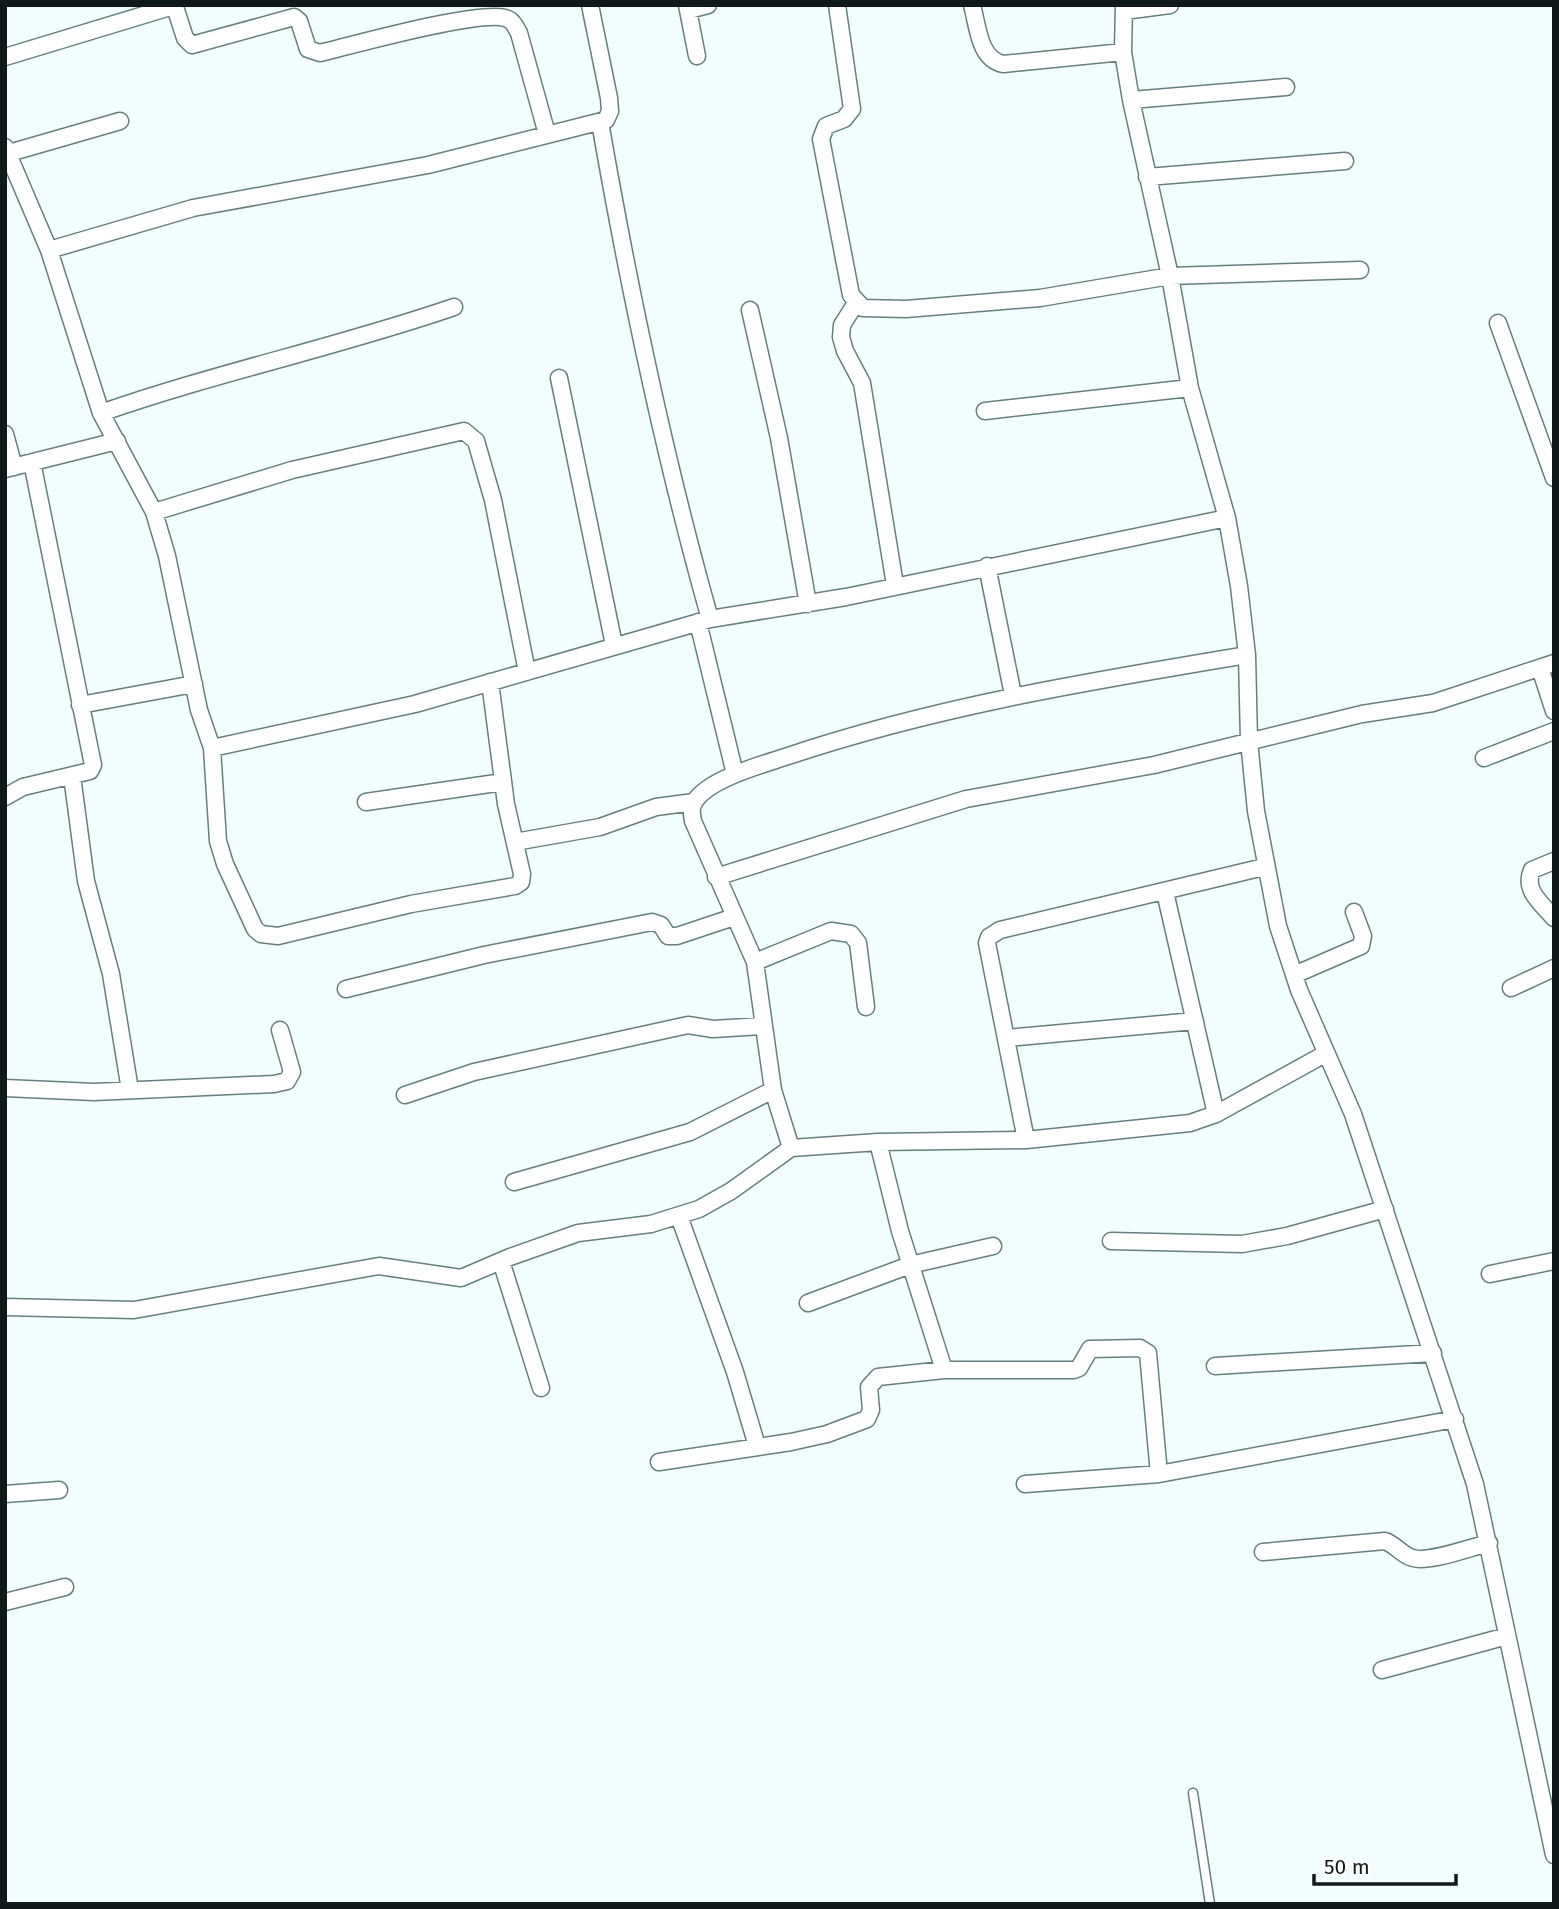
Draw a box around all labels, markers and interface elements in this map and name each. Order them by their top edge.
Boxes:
scale bar [1314,1842,1456,1886]
text: 50 m [1324,1854,1370,1880]

